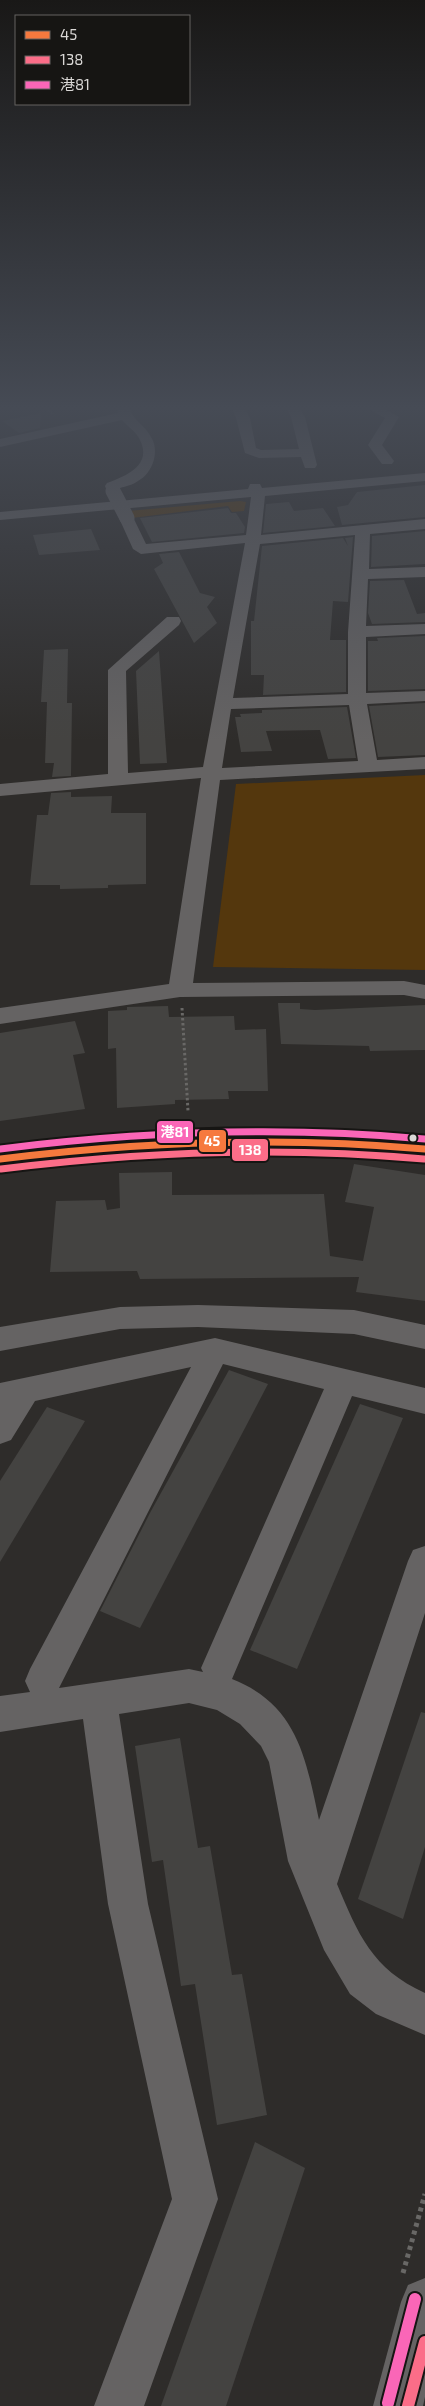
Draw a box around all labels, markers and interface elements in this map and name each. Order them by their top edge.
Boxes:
legend [15,15,190,105]
text: 45 [60,25,77,43]
text: 138 [60,50,83,68]
text: 港81 [60,75,90,93]
line badge: 港81 [156,1120,194,1144]
text: 港81 [161,1123,189,1140]
line badge: 45 [198,1129,227,1153]
text: 45 [204,1132,221,1149]
unlabelled marker [408,1133,418,1143]
line badge: 138 [231,1138,269,1162]
text: 138 [239,1141,261,1158]

